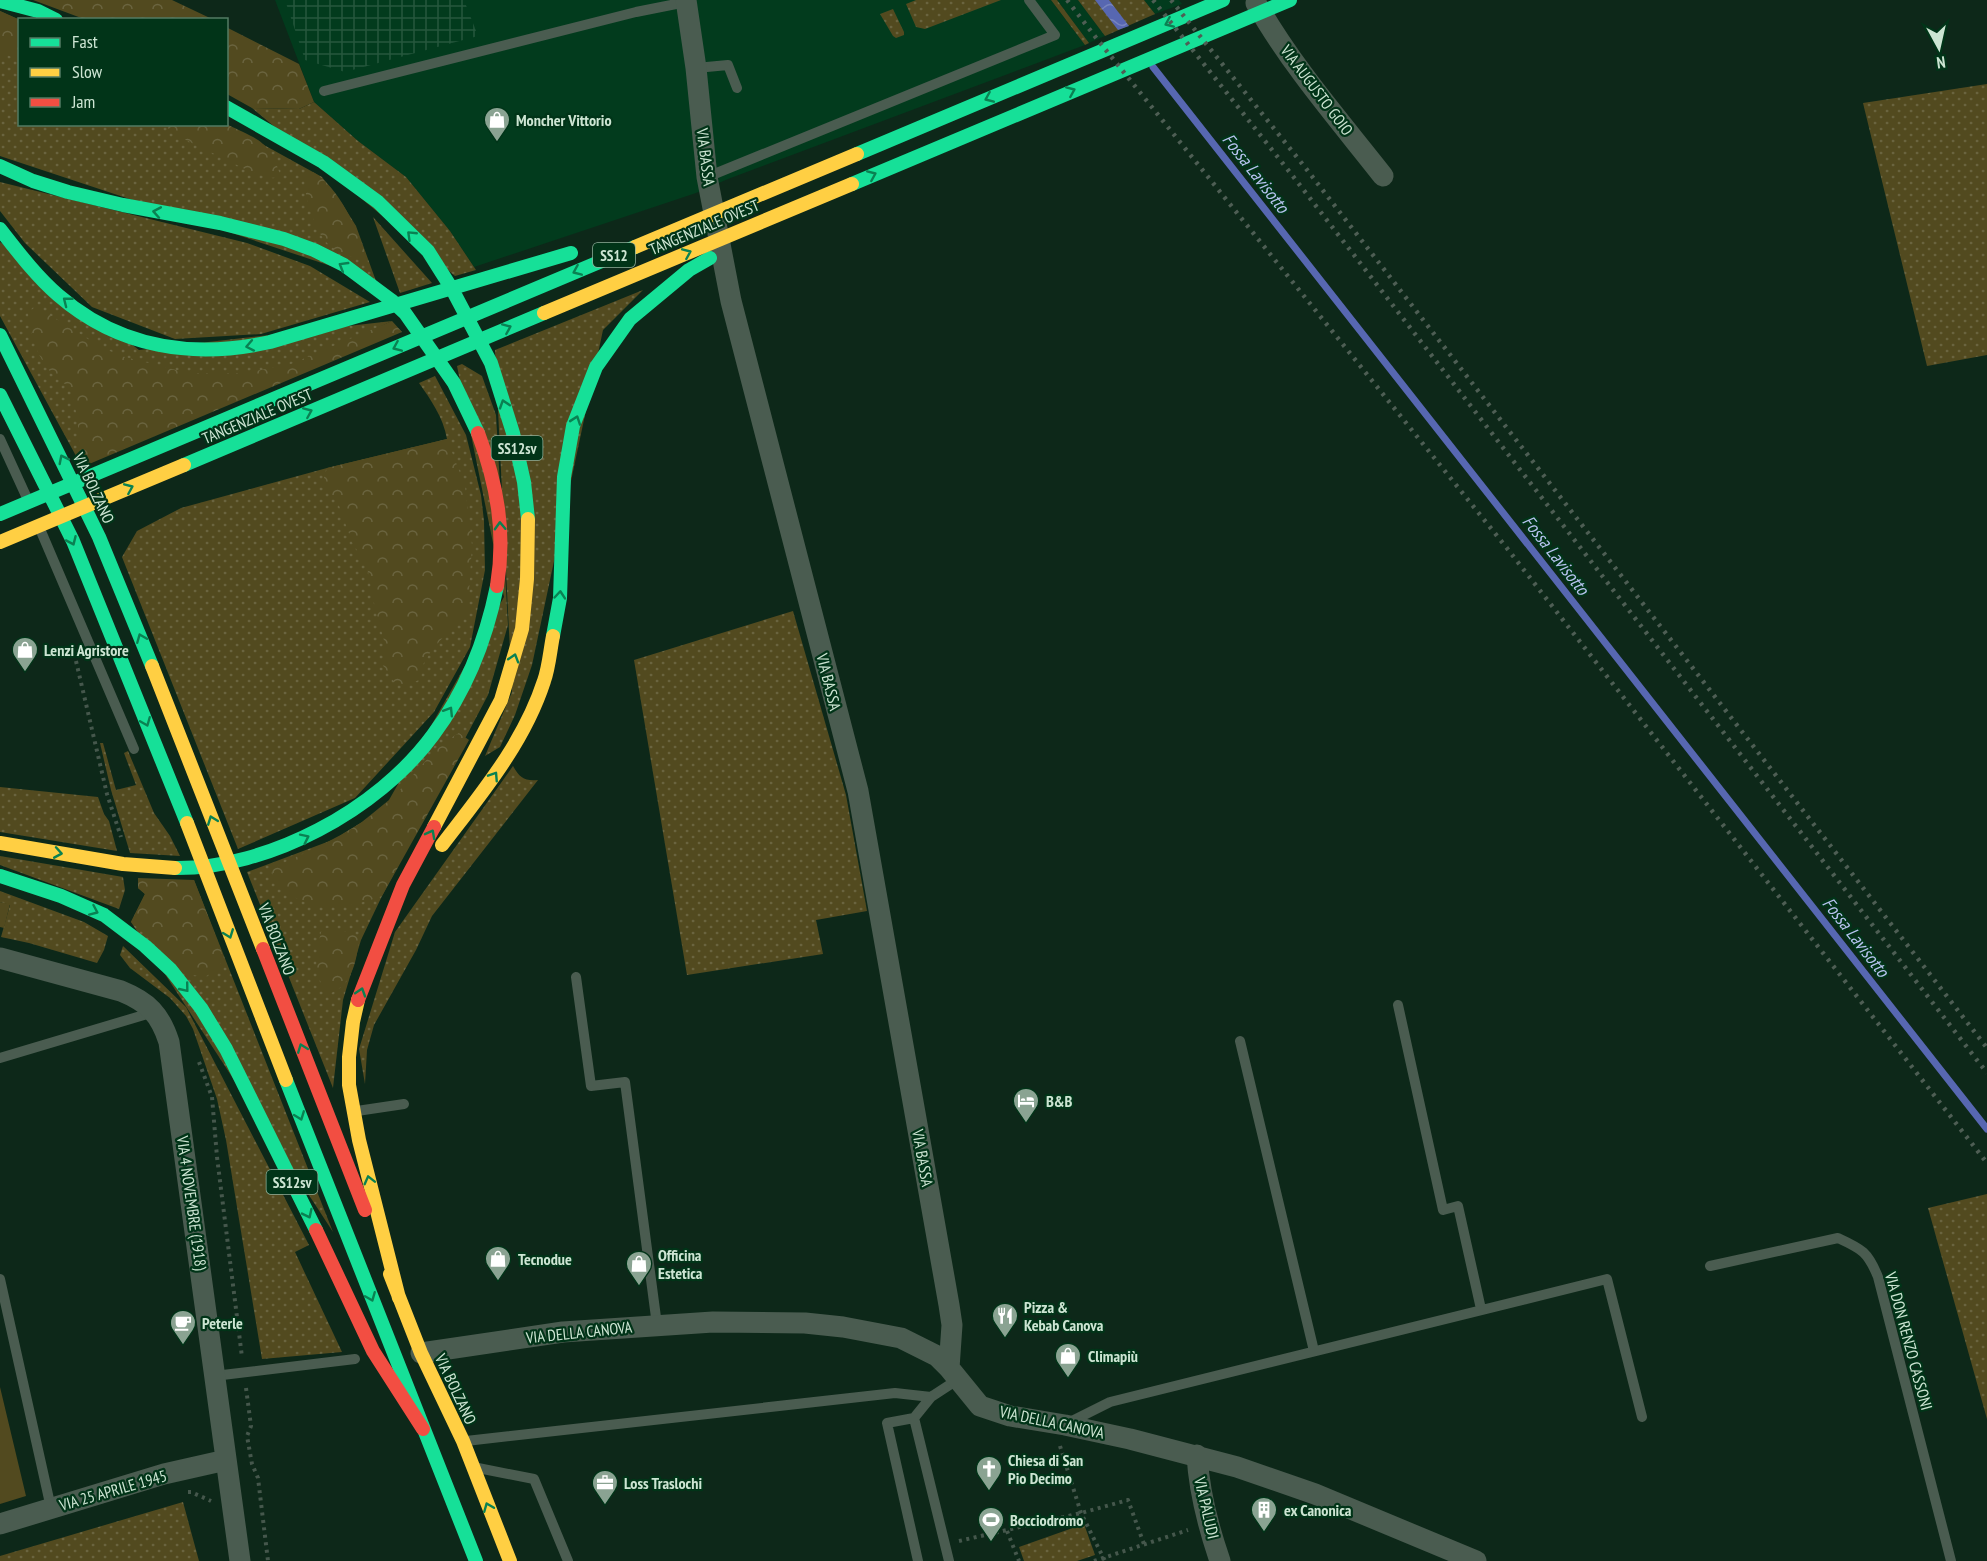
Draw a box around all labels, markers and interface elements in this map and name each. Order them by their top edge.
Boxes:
one-way arrow [1164,16,1175,28]
legend [18,18,228,126]
north arrow [1909,18,1969,78]
text: Fast [72,30,98,53]
street label: VIA AUGUSTO GOIO [1276,40,1358,139]
text: N [1935,52,1947,73]
text: Slow [72,60,103,83]
one-way arrow [1065,87,1076,99]
text: Jam [71,90,95,113]
one-way arrow [984,91,995,103]
shop icon: Moncher Vittorio [482,105,512,143]
place label: Moncher Vittorio [516,110,612,130]
street label: VIA BASSA [692,126,720,187]
water label: Fossa Lavisotto [1218,128,1295,219]
one-way arrow [865,170,876,182]
street label: TANGENZIALE OVEST [646,195,762,259]
one-way arrow [153,206,163,219]
one-way arrow [408,231,419,242]
road number: SS12 [593,243,635,267]
one-way arrow [681,248,692,260]
one-way arrow [339,261,349,273]
one-way arrow [572,264,583,276]
one-way arrow [63,297,74,308]
one-way arrow [501,323,512,335]
one-way arrow [246,339,256,352]
one-way arrow [392,339,403,351]
street label: TANGENZIALE OVEST [199,384,315,448]
one-way arrow [499,399,511,410]
one-way arrow [302,407,313,419]
one-way arrow [569,415,581,426]
road number: SS12sv [492,436,542,460]
street label: VIA BOLZANO [69,449,119,527]
one-way arrow [59,455,70,466]
one-way arrow [122,483,133,495]
water label: Fossa Lavisotto [1518,510,1595,601]
one-way arrow [494,522,507,531]
one-way arrow [65,535,77,546]
one-way arrow [553,591,566,600]
one-way arrow [136,633,148,644]
shop icon: Lenzi Agristore [10,635,40,673]
place label: Lenzi Agristore [44,640,129,660]
street label: VIA BASSA [812,651,846,713]
one-way arrow [507,653,519,664]
one-way arrow [441,707,453,717]
one-way arrow [139,716,151,727]
one-way arrow [487,771,498,782]
one-way arrow [207,815,219,826]
one-way arrow [424,830,435,840]
one-way arrow [298,834,309,846]
one-way arrow [52,846,62,859]
water label: Fossa Lavisotto [1818,892,1895,983]
street label: VIA BOLZANO [254,899,300,978]
one-way arrow [88,903,99,915]
one-way arrow [222,927,234,938]
one-way arrow [178,981,189,992]
one-way arrow [353,987,366,998]
one-way arrow [296,1043,309,1054]
hotel icon: B&B [1011,1086,1041,1124]
place label: B&B [1046,1091,1073,1111]
one-way arrow [292,1110,305,1120]
street label: VIA BASSA [908,1127,938,1189]
street label: VIA 4 NOVEMBRE (1918) [173,1134,211,1272]
road number: SS12sv [266,1170,318,1194]
one-way arrow [364,1175,377,1185]
one-way arrow [301,1208,313,1219]
shop icon: Tecnodue [483,1244,513,1282]
place label: Officina Estetica [658,1245,703,1283]
place label: Tecnodue [518,1249,572,1269]
shop icon: Officina Estetica [624,1249,654,1287]
street label: VIA DON RENZO CASSONI [1881,1269,1937,1412]
one-way arrow [364,1291,376,1302]
place label: Pizza & Kebab Canova [1024,1297,1104,1335]
restaurant icon: Pizza & Kebab Canova [990,1301,1020,1339]
cafe icon: Peterle [168,1308,198,1346]
place label: Peterle [202,1313,243,1333]
street label: VIA DELLA CANOVA [524,1316,633,1348]
shop icon: Climapiù [1053,1341,1083,1379]
place label: Climapiù [1088,1346,1138,1366]
street label: VIA BOLZANO [431,1350,481,1428]
street label: VIA DELLA CANOVA [997,1401,1107,1443]
place label: Chiesa di San Pio Decimo [1008,1450,1083,1488]
church icon: Chiesa di San Pio Decimo [974,1454,1004,1492]
street label: VIA 25 APRILE 1945 [56,1465,169,1515]
office icon: Loss Traslochi [590,1468,620,1506]
place label: Loss Traslochi [624,1473,702,1493]
street label: VIA PALUDI [1190,1474,1224,1541]
building icon: ex Canonica [1249,1495,1279,1533]
place label: ex Canonica [1284,1500,1352,1520]
one-way arrow [483,1502,495,1513]
sports icon: Bocciodromo [976,1505,1006,1543]
place label: Bocciodromo [1010,1510,1083,1530]

